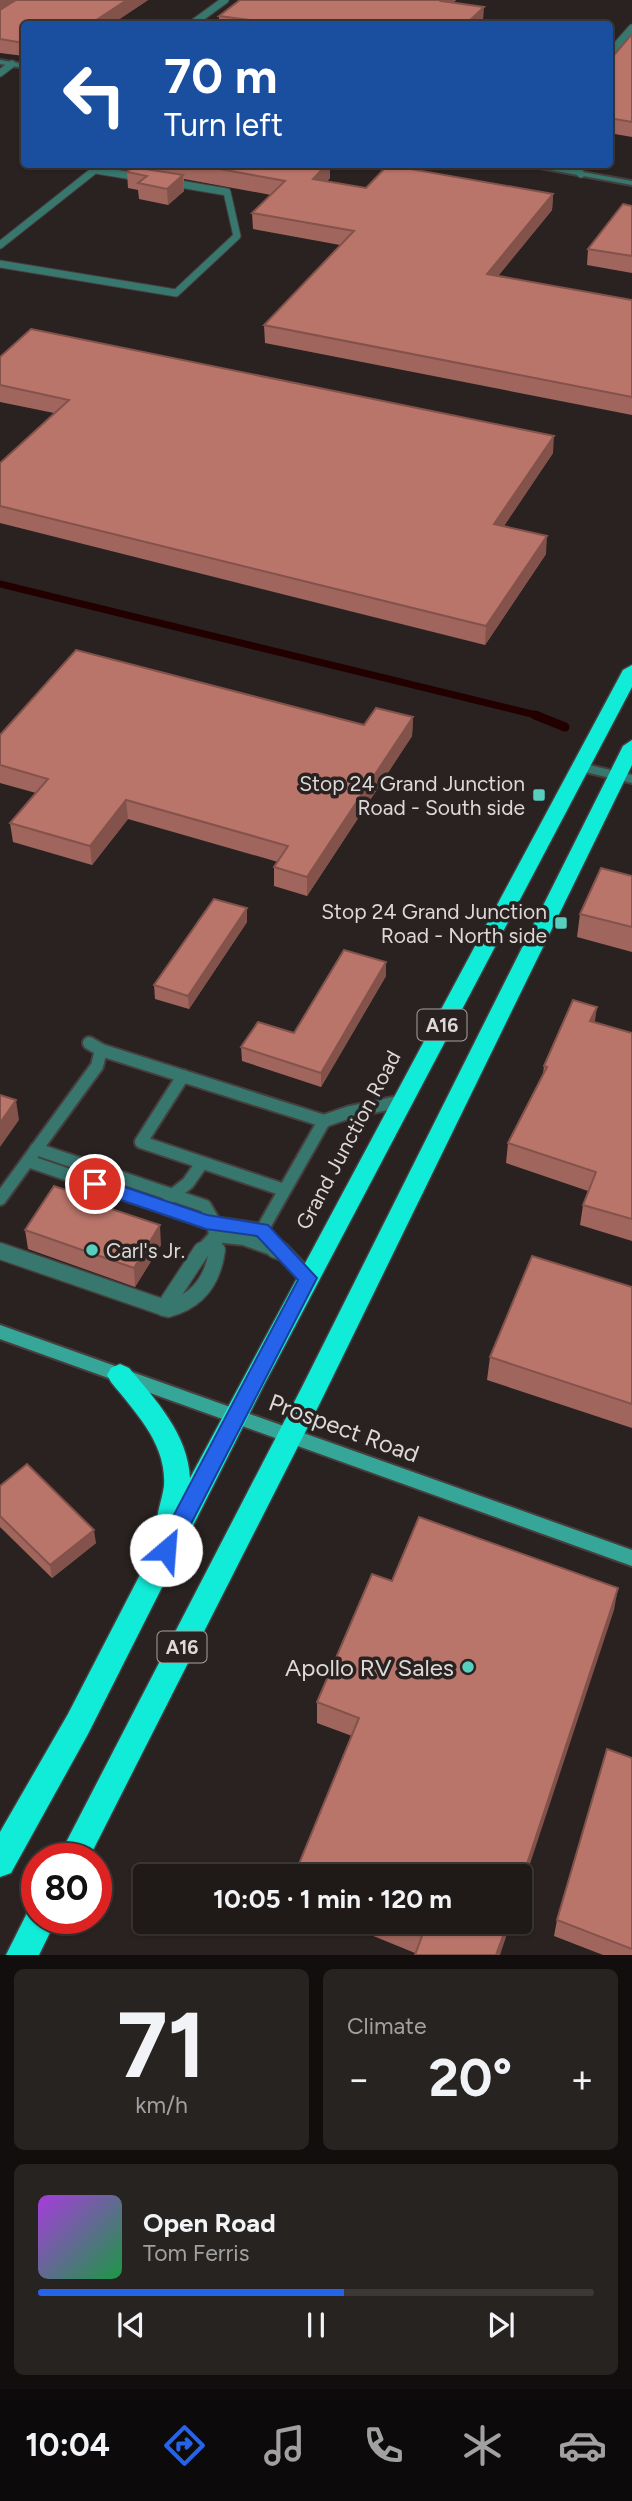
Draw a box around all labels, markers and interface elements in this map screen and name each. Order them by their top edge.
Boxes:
text: 70 m [164,46,277,105]
icon: left [49,49,140,140]
text: Turn left [164,106,283,144]
place label: Stop 24 Grand Junction Road - South side [299,771,525,820]
marker: Stop 24 Grand Junction Road - South side [531,787,547,803]
place label: Stop 24 Grand Junction Road - North side [321,899,547,948]
marker: Stop 24 Grand Junction Road - North side [553,915,569,931]
road number: A16 [418,1009,466,1040]
street label: Grand Junction Road [290,1046,406,1234]
pin [65,1154,125,1214]
icon: arrive [76,1165,114,1203]
place label: Carl's Jr. [106,1238,185,1263]
marker: Carl's Jr. [84,1242,100,1258]
street label: Prospect Road [265,1387,423,1469]
position arrow [129,1513,203,1587]
road number: A16 [158,1632,206,1662]
place label: Apollo RV Sales [285,1653,454,1682]
marker: Apollo RV Sales [460,1659,476,1675]
speed limit sign: 80 [21,1843,112,1934]
text: 10:05 · 1 min · 120 m [213,1883,452,1915]
text: 71 [117,1991,206,2100]
text: Climate [347,2012,426,2040]
text: 20° [429,2047,512,2109]
text: − [347,2056,371,2102]
text: + [570,2056,594,2102]
text: km/h [135,2091,188,2119]
text: Open Road [143,2207,276,2239]
text: Tom Ferris [143,2239,249,2267]
icon: previous [112,2306,150,2344]
icon: pause [297,2306,335,2344]
icon: next [482,2306,520,2344]
icon: directions [160,2421,209,2470]
icon: music [260,2421,309,2470]
icon: phone [359,2421,408,2470]
icon: climate [458,2421,507,2470]
icon: car [558,2421,607,2470]
text: 10:04 [25,2426,110,2464]

